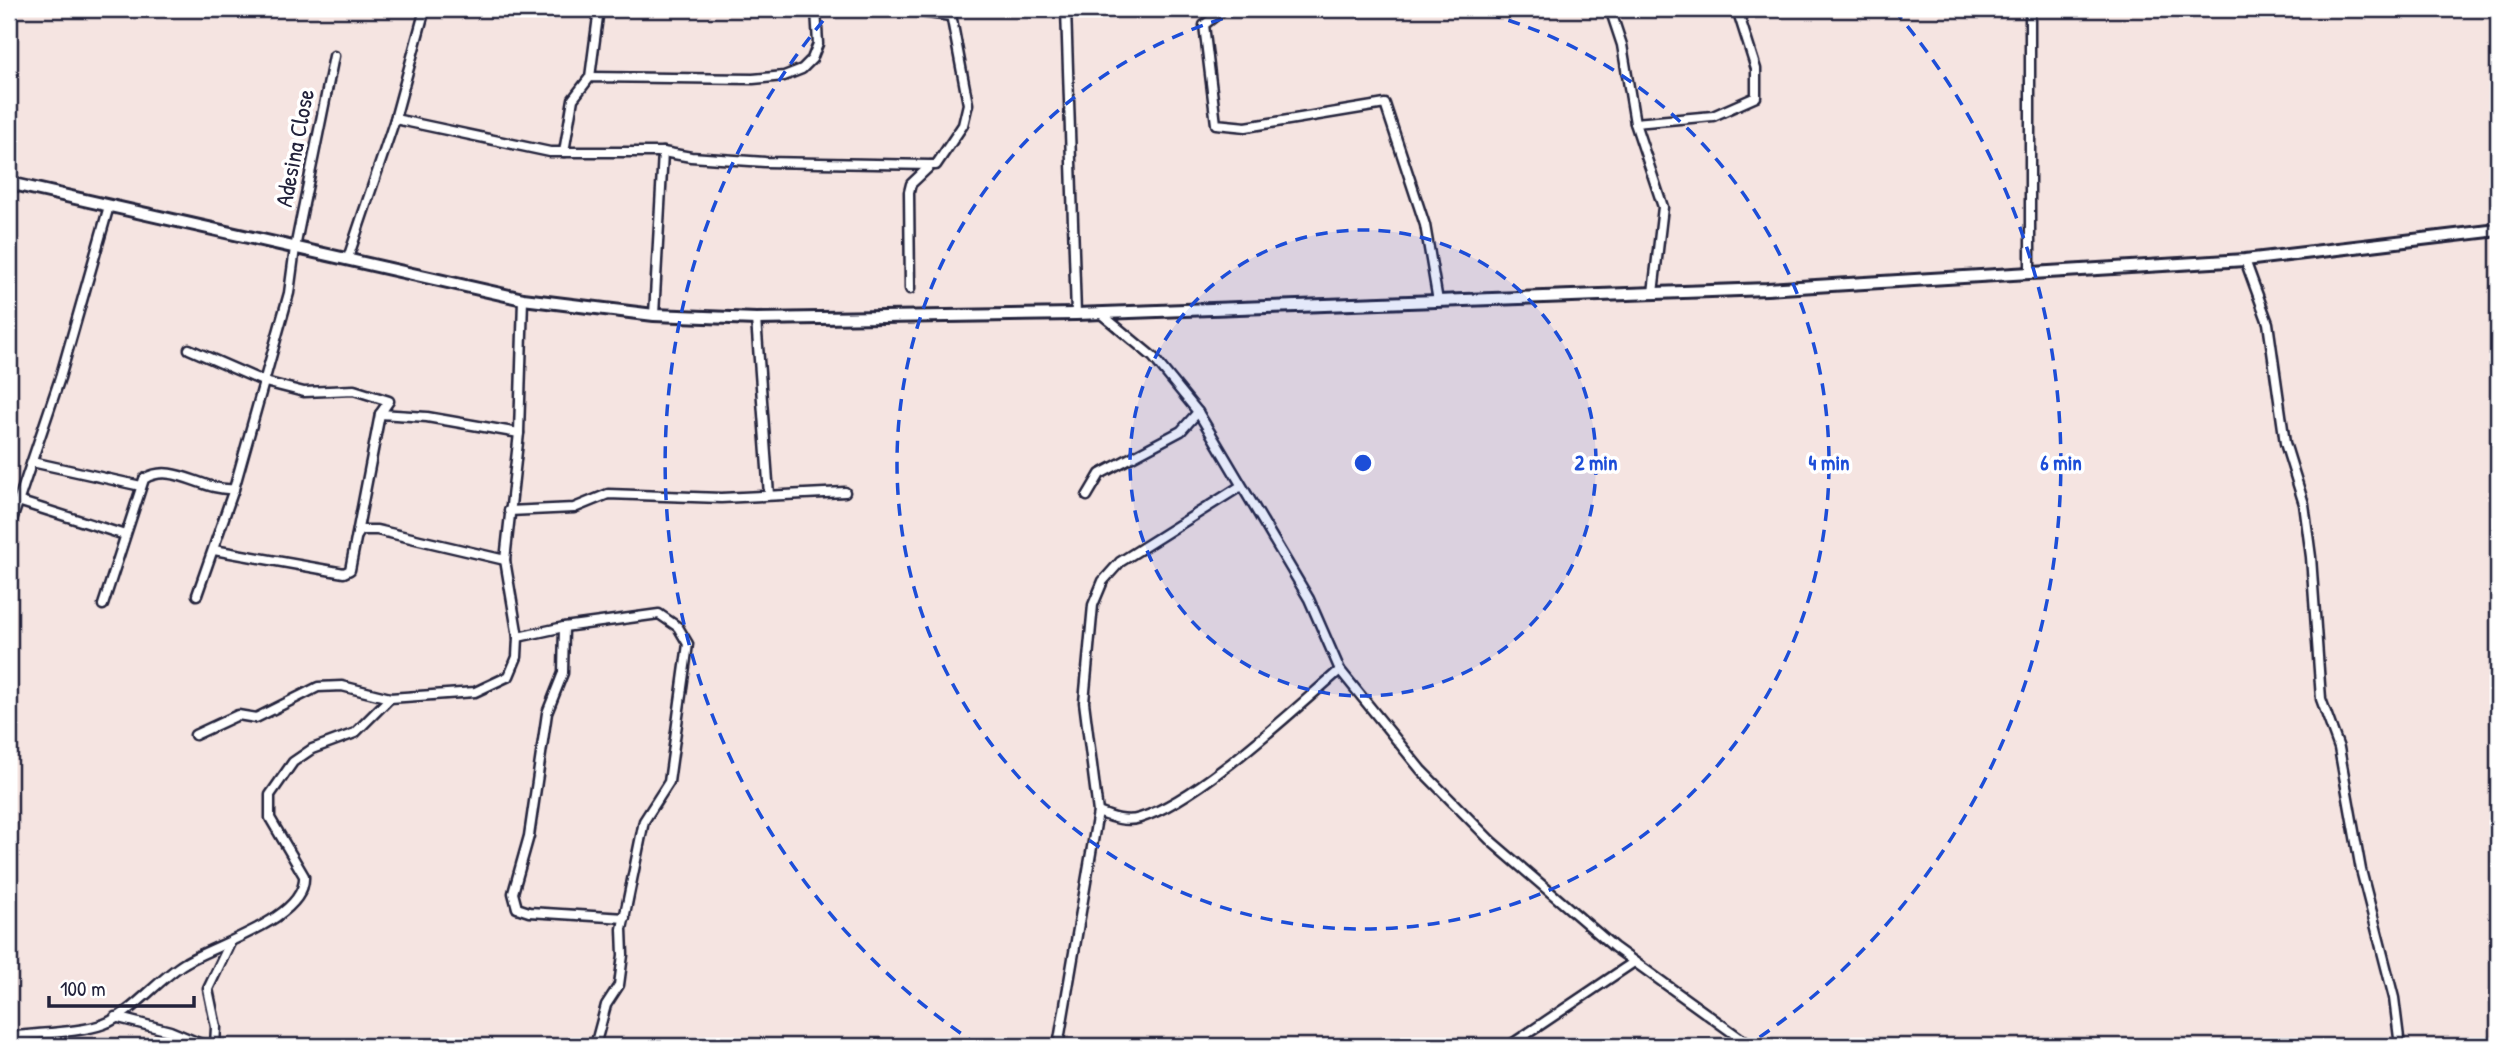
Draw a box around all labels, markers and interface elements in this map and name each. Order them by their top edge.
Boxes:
street label: Adesina Close [267,86,321,209]
text: 2 min [1574,448,1618,477]
text: 4 min [1808,448,1850,477]
text: 6 min [2040,448,2082,477]
centre of rings [1351,451,1375,475]
scale bar [49,964,194,1008]
text: 100 m [60,974,106,1003]

